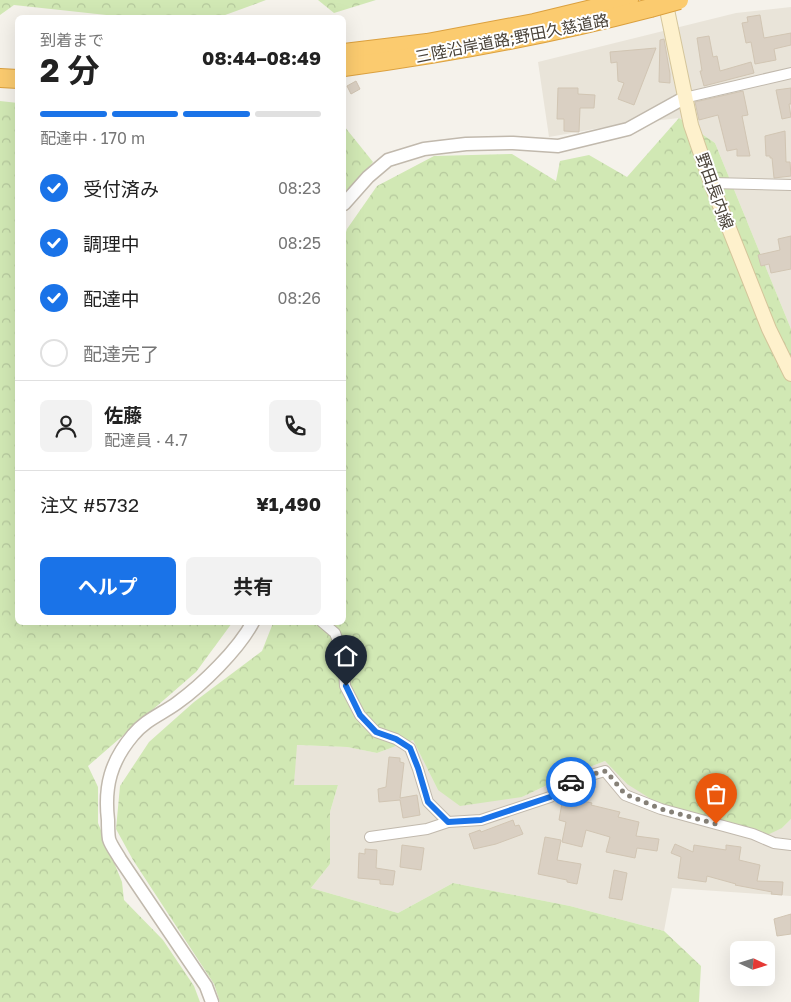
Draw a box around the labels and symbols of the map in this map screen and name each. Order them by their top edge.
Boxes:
street label: 三陸沿岸道路;野田久慈道路 [413,9,611,67]
street label: 野田長内線 [692,150,738,232]
pin [325,635,367,686]
courier [546,757,596,807]
pin [695,773,737,824]
north arrow [730,941,775,986]

